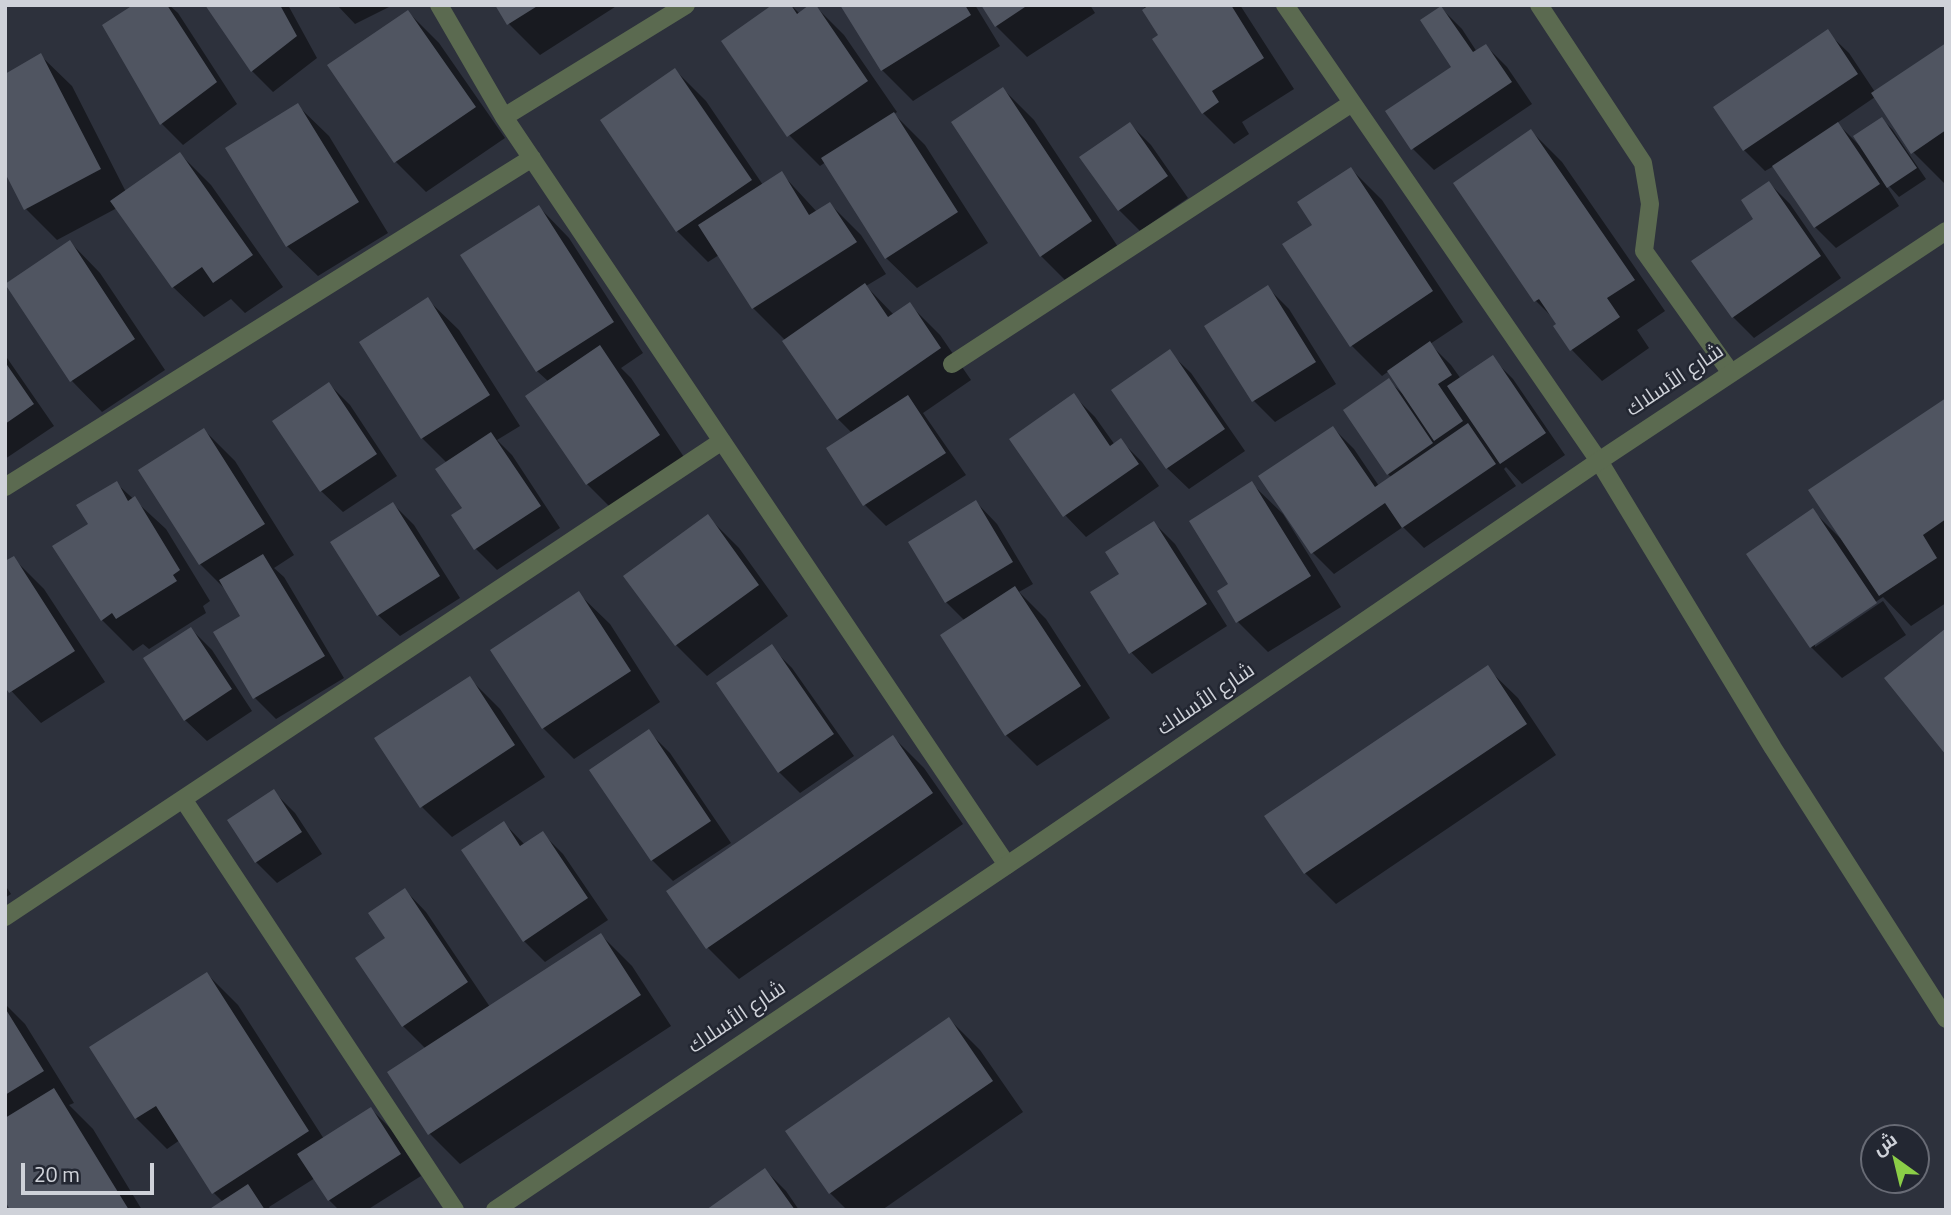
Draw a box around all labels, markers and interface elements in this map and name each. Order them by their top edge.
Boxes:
street label: شارع الأسلاك [1622,340,1730,424]
street label: شارع الأسلاك [1153,659,1261,743]
street label: شارع الأسلاك [684,977,792,1061]
text: ش [1864,1122,1905,1165]
north arrow [1860,1124,1930,1194]
scale bar [24,1148,158,1192]
text: 20 m [34,1155,80,1194]

